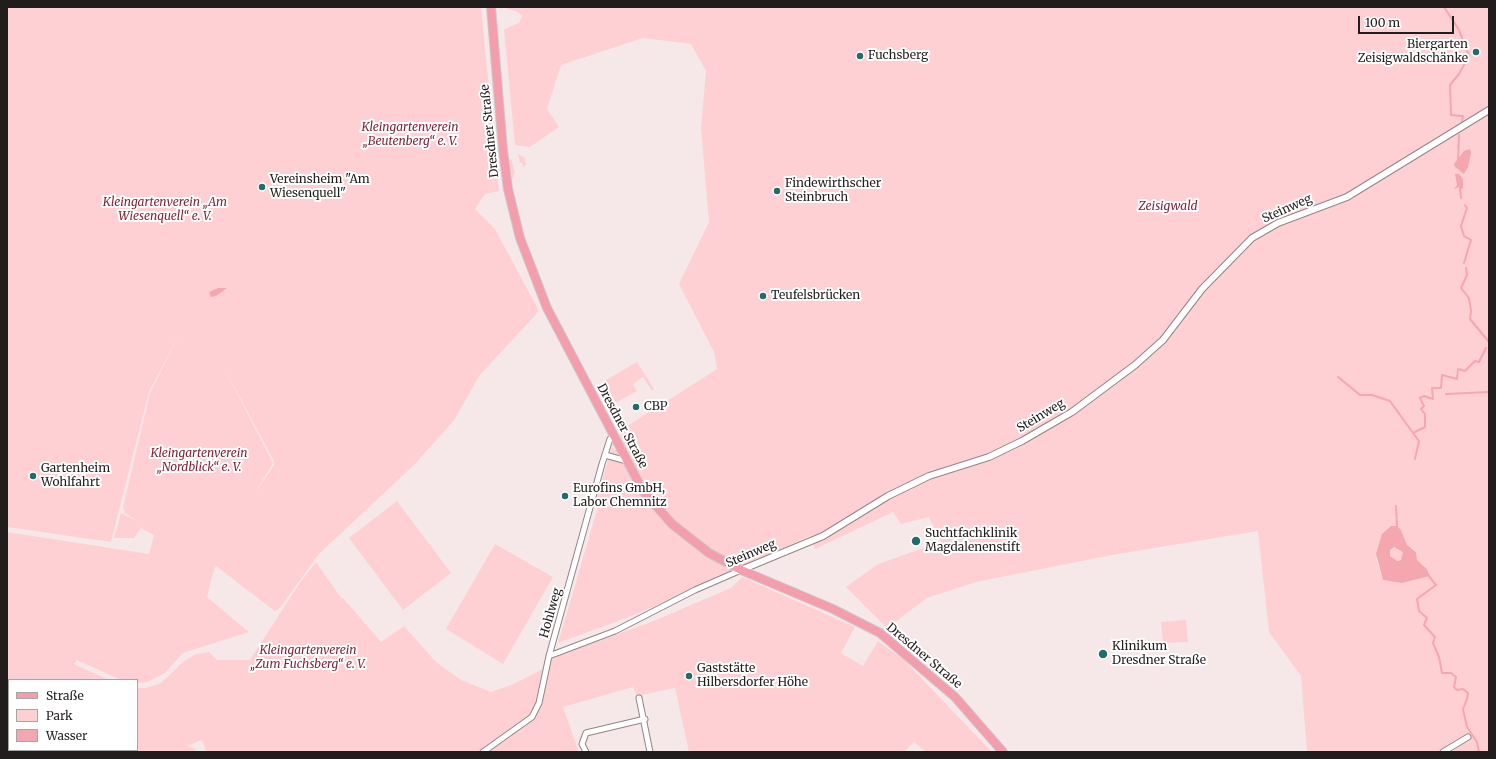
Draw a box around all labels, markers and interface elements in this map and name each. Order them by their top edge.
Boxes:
scale bar [1360,8,1456,34]
text: 100 m [1365,15,1400,30]
place label: Biergarten Zeisigwaldschänke [1358,38,1468,66]
marker: Biergarten Zeisigwaldschänke [1471,47,1481,57]
place label: Fuchsberg [868,49,928,63]
marker: Fuchsberg [855,51,865,61]
street label: Dresdner Straße [478,84,502,178]
park label: Kleingartenverein „Beutenberg“ e. V. [361,121,459,149]
place label: Vereinsheim "Am Wiesenquell" [270,173,370,201]
place label: Findewirthscher Steinbruch [785,177,881,205]
marker: Vereinsheim "Am Wiesenquell" [257,182,267,192]
marker: Findewirthscher Steinbruch [772,186,782,196]
street label: Steinweg [1260,192,1314,226]
park label: Kleingartenverein „Am Wiesenquell“ e. V. [103,196,227,224]
park label: Zeisigwald [1138,200,1198,214]
place label: Teufelsbrücken [771,289,860,303]
marker: Teufelsbrücken [758,291,768,301]
street label: Dresdner Straße [594,381,650,471]
street label: Steinweg [1015,396,1067,436]
place label: CBP [644,400,667,414]
marker: CBP [631,402,641,412]
park label: Kleingartenverein „Nordblick“ e. V. [150,447,248,475]
place label: Gartenheim Wohlfahrt [41,462,110,490]
marker: Gartenheim Wohlfahrt [28,471,38,481]
place label: Eurofins GmbH, Labor Chemnitz [573,482,667,510]
marker: Eurofins GmbH, Labor Chemnitz [560,491,570,501]
place label: Suchtfachklinik Magdalenenstift [925,527,1020,555]
marker: Suchtfachklinik Magdalenenstift [910,535,922,547]
street label: Steinweg [724,537,778,571]
street label: Hohlweg [537,586,565,640]
street label: Dresdner Straße [883,620,965,692]
place label: Klinikum Dresdner Straße [1112,640,1206,668]
park label: Kleingartenverein „Zum Fuchsberg“ e. V. [250,644,366,672]
marker: Klinikum Dresdner Straße [1097,648,1109,660]
place label: Gaststätte Hilbersdorfer Höhe [697,662,808,690]
marker: Gaststätte Hilbersdorfer Höhe [684,671,694,681]
legend [8,679,138,751]
text: Straße [46,688,84,703]
text: Park [46,708,73,723]
text: Wasser [46,728,87,743]

